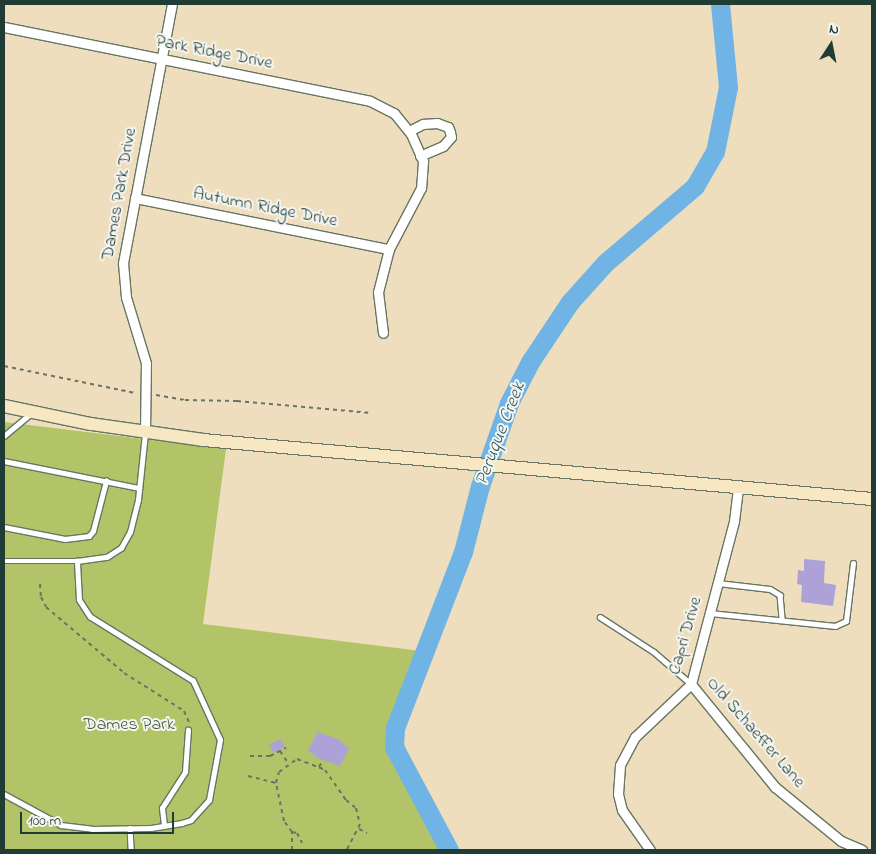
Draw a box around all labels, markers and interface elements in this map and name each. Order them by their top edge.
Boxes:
text: N [827,19,841,41]
north arrow [806,20,856,70]
street label: Park Ridge Drive [154,31,274,75]
street label: Dames Park Drive [98,127,142,261]
street label: Autumn Ridge Drive [191,183,339,233]
water label: Peruque Creek [471,379,531,489]
street label: Capri Drive [665,594,707,678]
street label: Old Schaeffer Lane [701,673,809,793]
park label: Dames Park [83,714,175,736]
scale bar [22,802,176,834]
text: 100 m [28,810,61,832]

